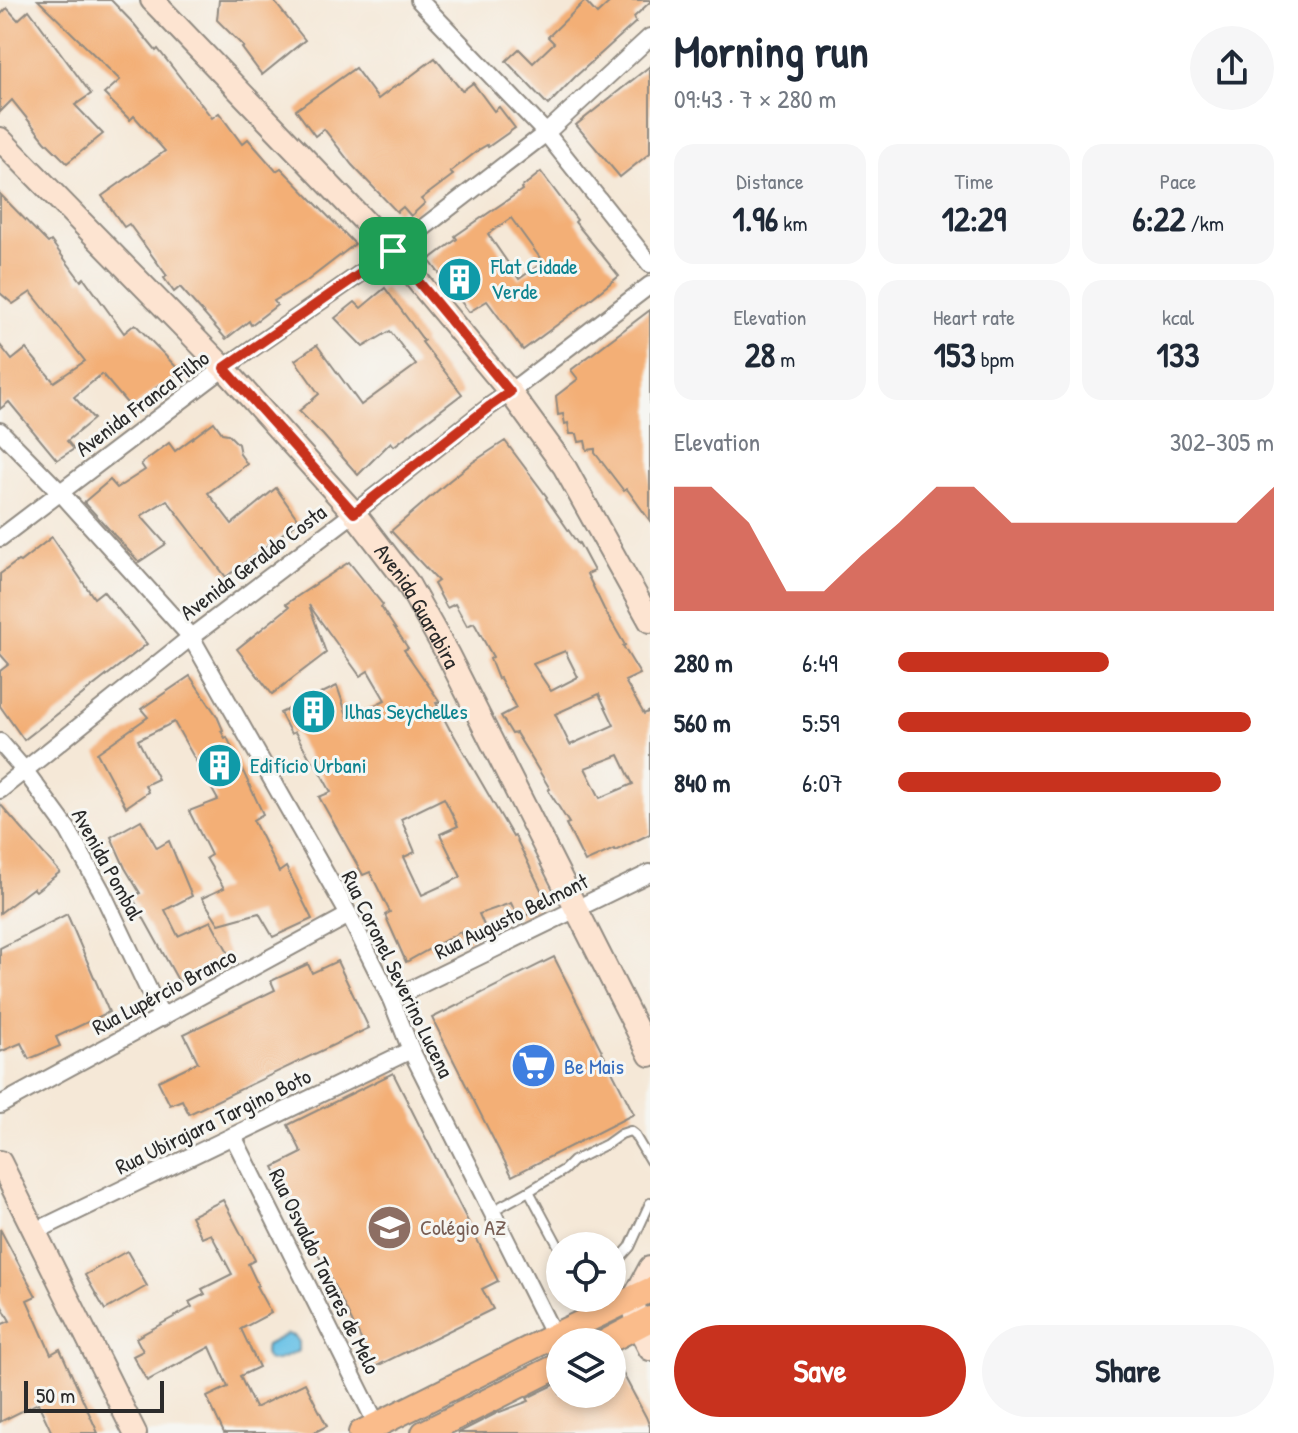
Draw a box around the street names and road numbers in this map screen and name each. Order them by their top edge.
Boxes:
street label: Avenida Franca Filho [69,343,215,463]
street label: Avenida Geraldo Costa [174,497,333,627]
street label: Avenida Guarabira [368,537,467,674]
street label: Avenida Pombal [65,803,151,925]
street label: Rua Coronel Severino Lucena [335,865,461,1083]
street label: Rua Augusto Belmont [429,866,593,966]
street label: Rua Lupércio Branco [87,940,241,1042]
street label: Rua Ubirajara Targino Boto [110,1061,316,1181]
street label: Rua Osvaldo Tavares de Melo [262,1163,388,1379]

